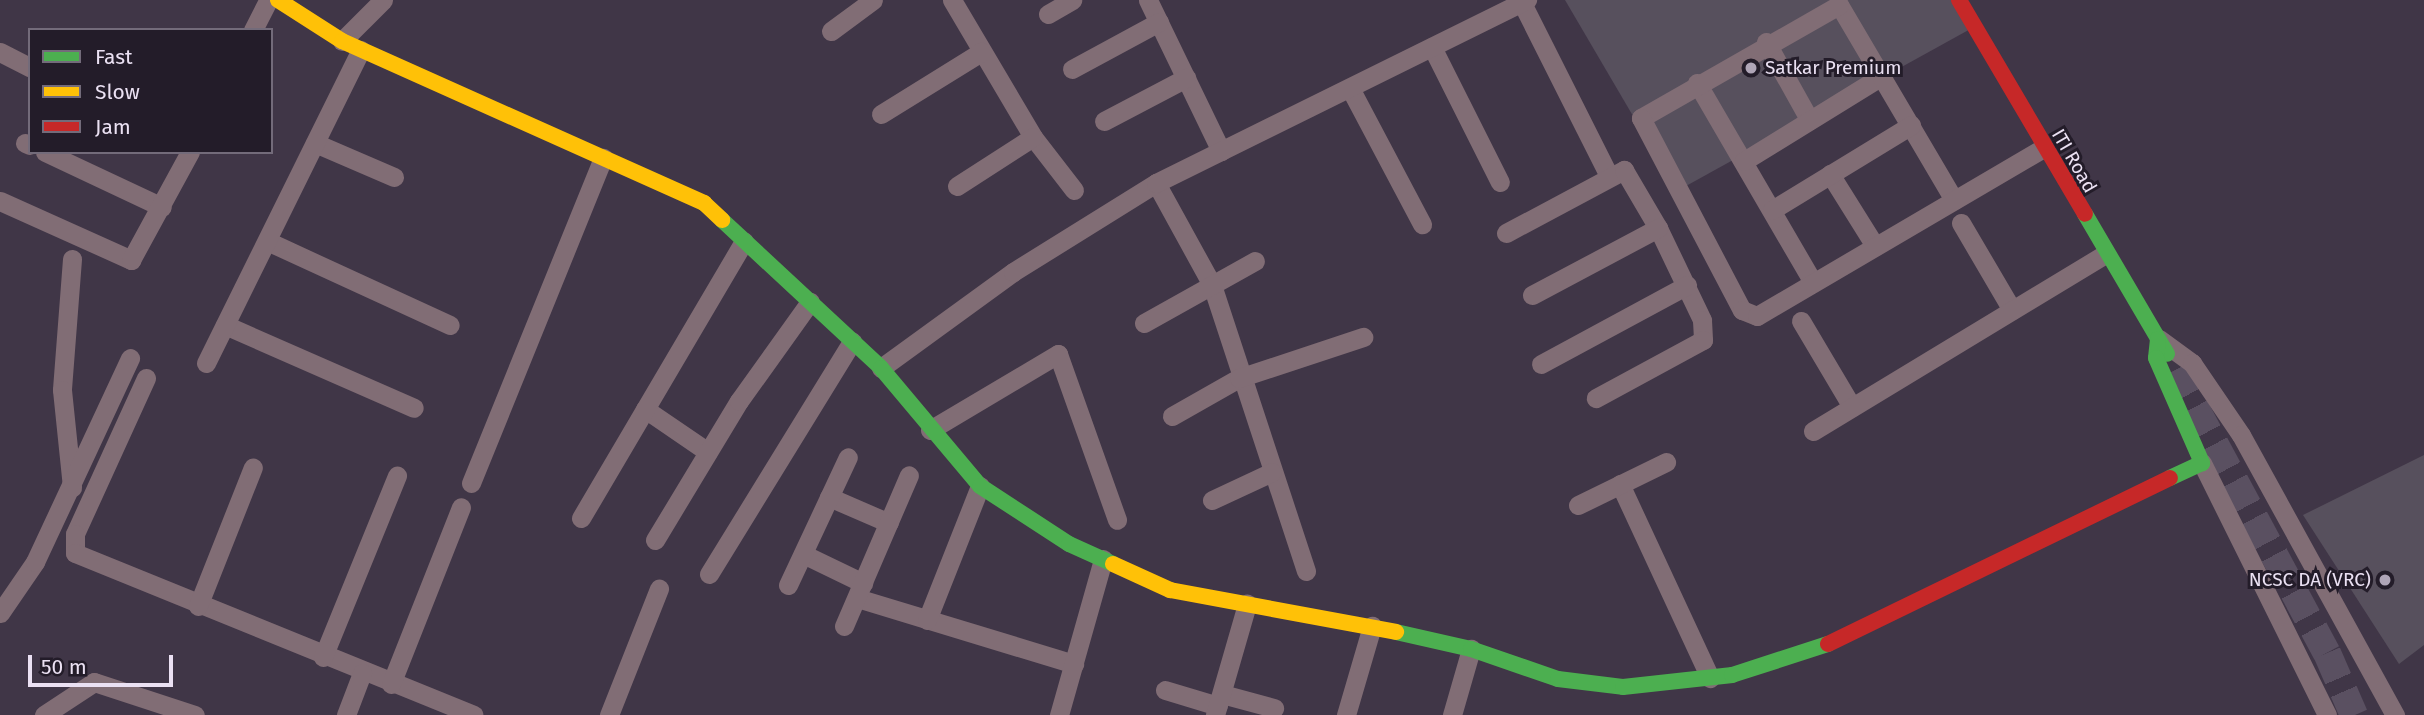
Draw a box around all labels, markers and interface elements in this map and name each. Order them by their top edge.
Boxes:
legend [28,28,273,154]
text: Fast [95,44,133,70]
place label: Satkar Premium [1765,57,1901,79]
marker: Satkar Premium [1743,60,1759,76]
text: Slow [95,79,140,105]
text: Jam [95,114,131,140]
street label: ITI Road [2047,125,2101,197]
place label: NCSC DA (VRC) [2249,569,2371,591]
marker: NCSC DA (VRC) [2377,572,2393,588]
scale bar [32,642,177,686]
text: 50 m [41,654,87,680]

